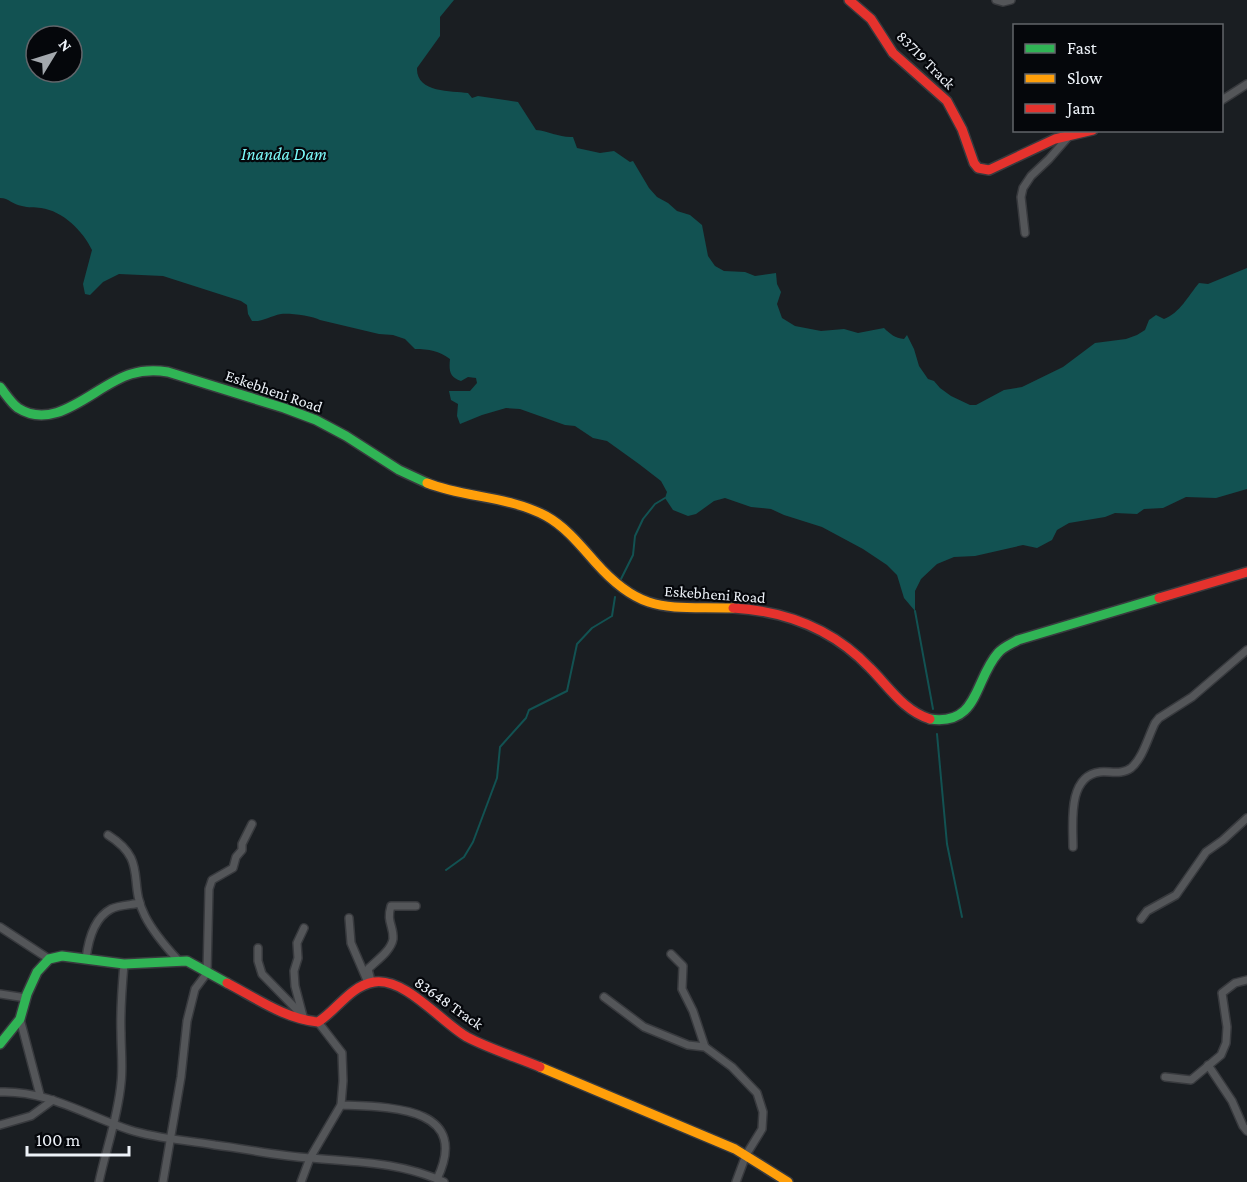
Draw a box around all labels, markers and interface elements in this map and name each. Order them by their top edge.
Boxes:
north arrow [24,24,84,84]
legend [1013,24,1223,132]
street label: 83719 Track [893,27,959,93]
text: N [55,36,76,55]
text: Fast [1067,38,1098,58]
text: Slow [1067,68,1103,88]
text: Jam [1065,98,1096,118]
water label: Inanda Dam [241,144,327,164]
street label: Eskebheni Road [223,366,325,416]
street label: Eskebheni Road [664,582,767,606]
street label: 83648 Track [412,973,487,1033]
scale bar [27,1119,129,1157]
text: 100 m [36,1130,81,1150]

